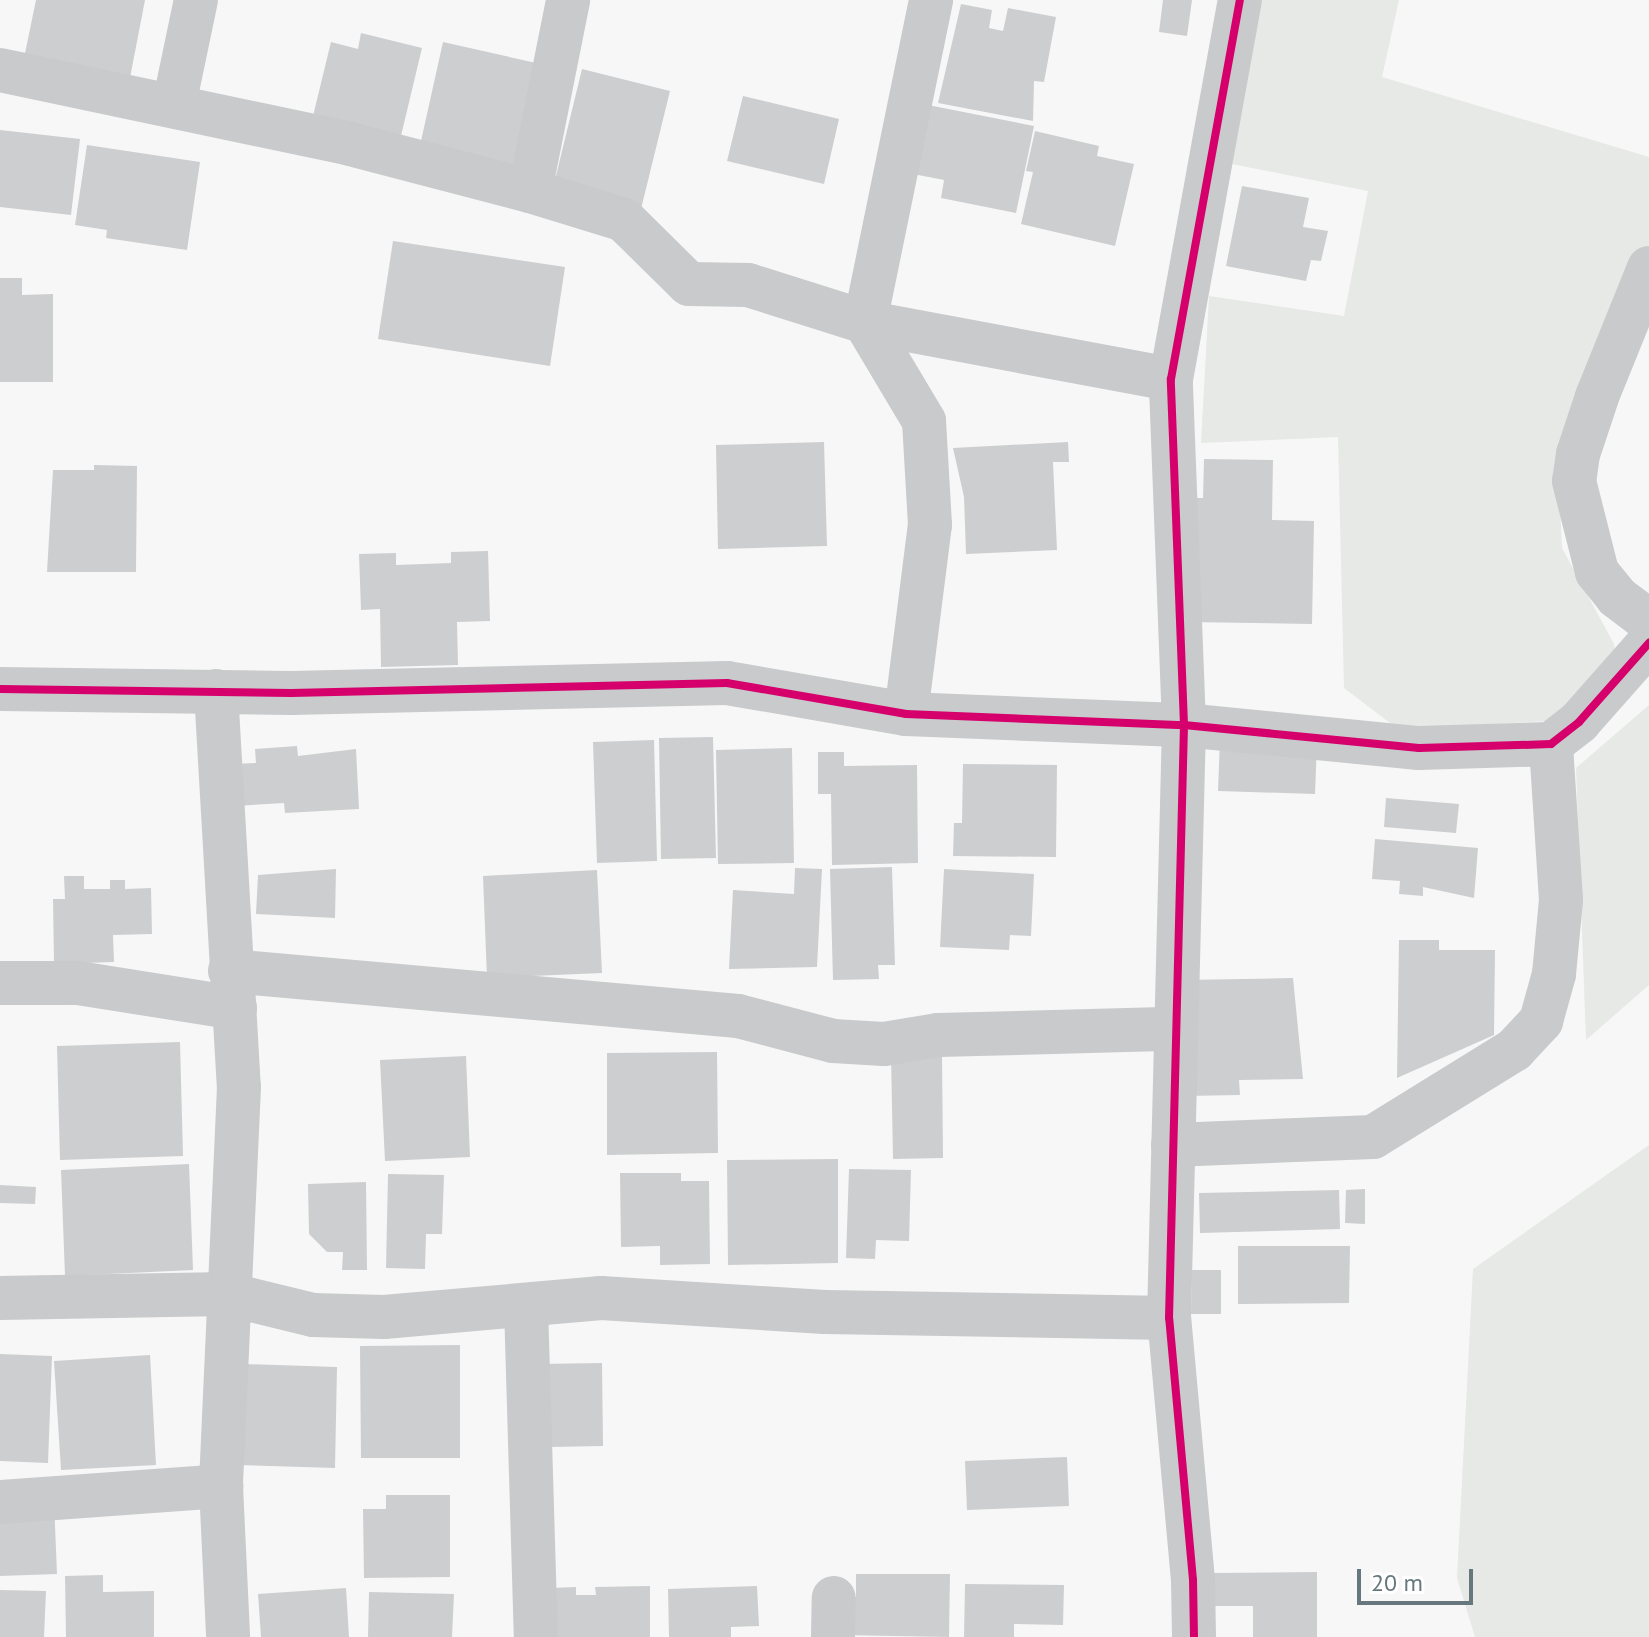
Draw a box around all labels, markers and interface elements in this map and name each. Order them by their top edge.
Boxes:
scale bar [1361,1553,1477,1603]
text: 20 m [1371,1567,1423,1598]

